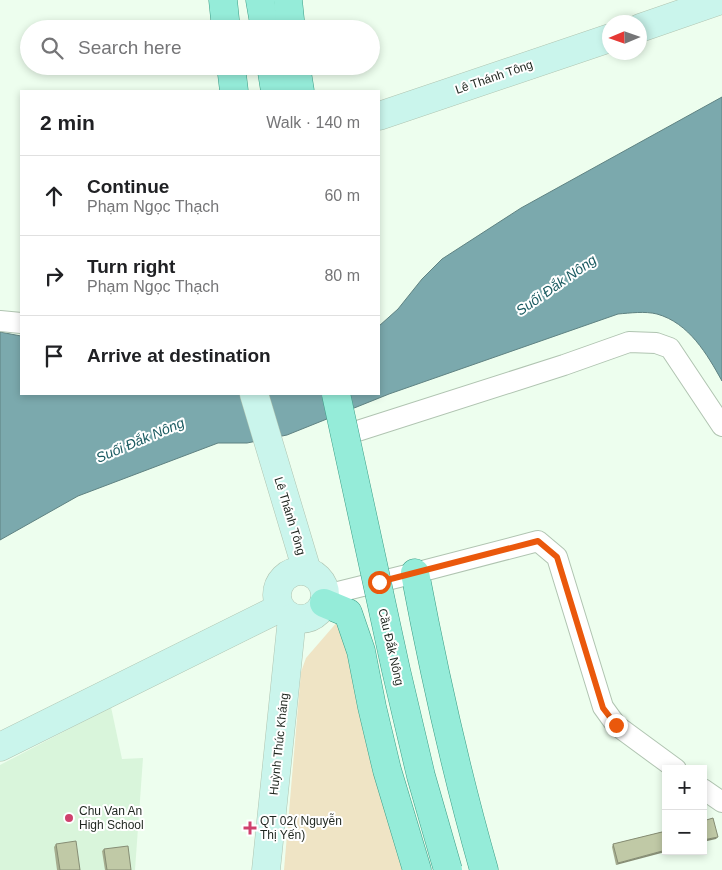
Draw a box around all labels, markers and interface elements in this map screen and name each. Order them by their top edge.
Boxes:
north arrow [602,15,647,60]
search box [20,20,380,75]
icon: search [38,34,66,62]
text: Search here [78,37,182,58]
street label: Lê Thánh Tông [453,57,535,97]
text: 2 min [40,111,95,134]
text: Walk · 140 m [266,114,360,131]
text: Continue [87,176,169,197]
icon: ahead [40,182,68,210]
text: 60 m [324,187,360,204]
text: Phạm Ngọc Thạch [87,198,219,215]
water label: Suối Đắk Nông [513,251,599,319]
text: Turn right [87,256,175,277]
icon: right [40,262,68,290]
text: 80 m [324,267,360,284]
text: Phạm Ngọc Thạch [87,278,219,295]
icon: arrive [40,342,68,370]
text: Arrive at destination [87,345,271,366]
water label: Suối Đắk Nông [94,414,187,466]
street label: Lê Thánh Tông [271,475,309,557]
route start [368,571,391,594]
street label: Cầu Đắk Nông [375,607,408,687]
street label: Huỳnh Thúc Kháng [267,692,291,796]
route end [605,714,628,737]
map controls [662,765,707,855]
button: + [662,765,707,810]
place label: Chu Van An High School [79,804,144,832]
button: − [662,810,707,855]
marker: Chu Van An High School [63,812,75,824]
place label: QT 02( Nguyễn Thị Yến) [260,813,342,842]
marker: QT 02( Nguyễn Thị Yến) [244,822,256,834]

